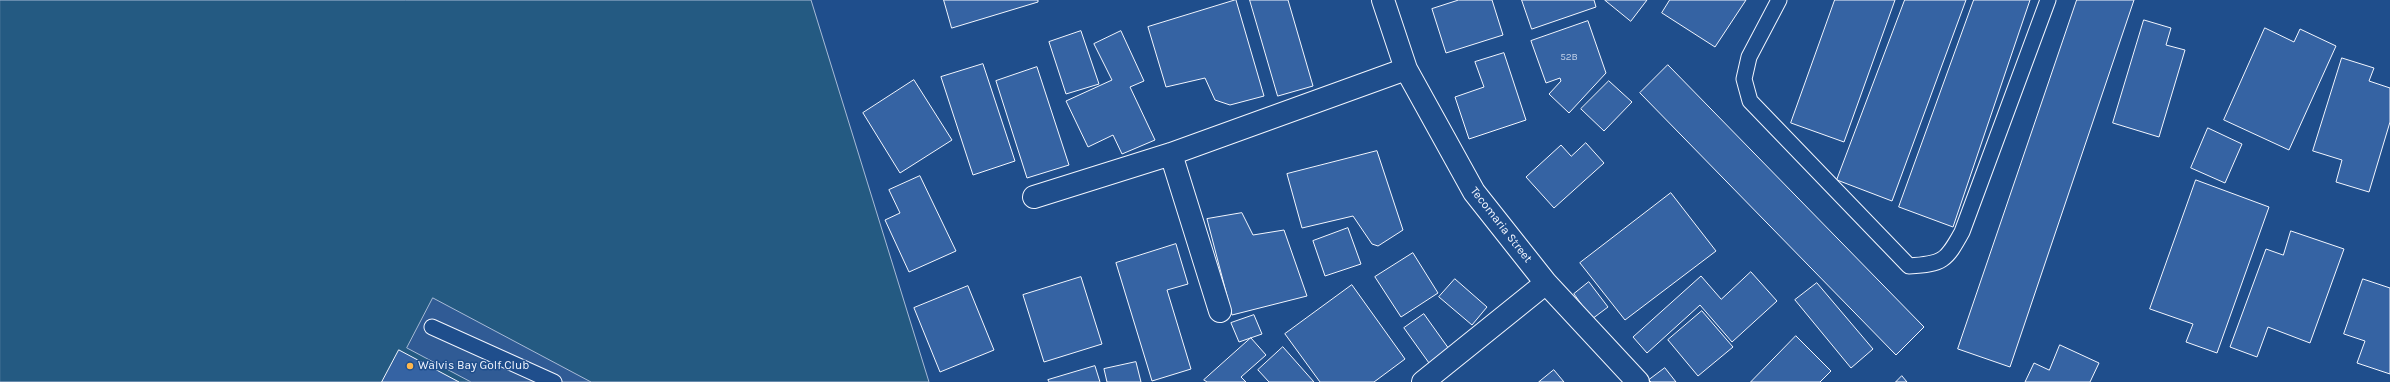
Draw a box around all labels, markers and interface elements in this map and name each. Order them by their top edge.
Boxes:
house number: 52B [1560,51,1578,63]
street label: Tecomaria Street [1467,184,1535,266]
place label: Walvis Bay Golf Club [418,359,529,373]
marker: Walvis Bay Golf Club [405,361,415,371]

